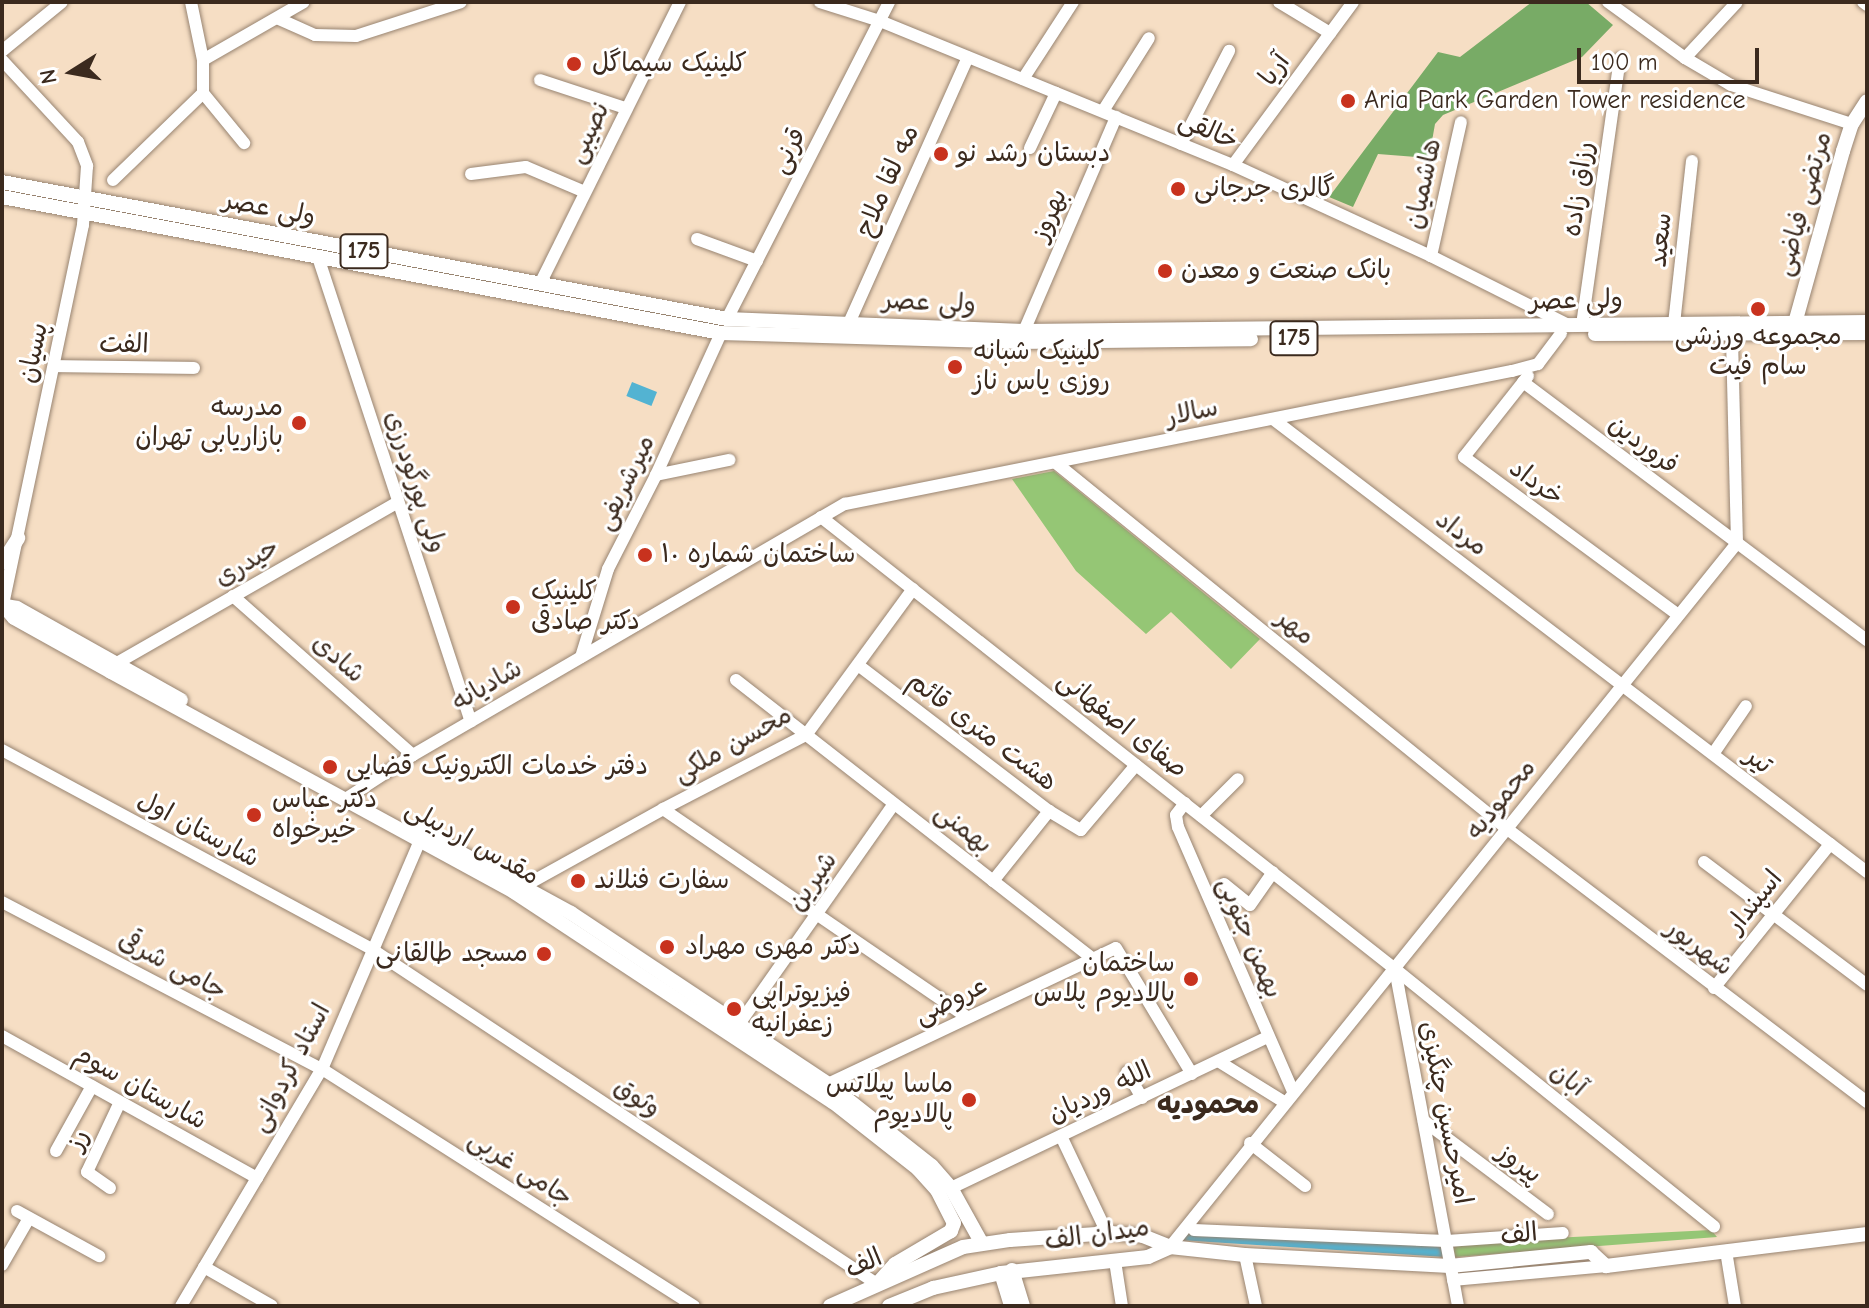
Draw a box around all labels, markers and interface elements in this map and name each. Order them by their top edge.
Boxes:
north arrow [32,32,112,112]
scale bar [1581,32,1763,82]
place label: کلینیک سیماگل [592,48,747,80]
street label: آریا [1253,48,1297,92]
text: 100 m [1591,48,1658,76]
marker: کلینیک سیماگل [563,53,585,75]
text: N [34,67,63,86]
place label: Aria Park Garden Tower residence [1364,85,1745,117]
marker: Aria Park Garden Tower residence [1339,92,1357,110]
street label: نصیبی [561,97,617,169]
street label: خالقی [1174,105,1242,157]
street label: مه لقا ملاح [850,120,926,242]
street label: قرنی [764,123,814,179]
street label: مرتضی فیاضی [1769,128,1839,280]
street label: هاشمیان [1399,136,1449,232]
place label: دبستان رشد نو [957,138,1110,170]
street label: رزاق زاده [1557,139,1601,239]
marker: دبستان رشد نو [932,145,950,163]
place label: گالری جرجانی [1194,173,1335,205]
marker: گالری جرجانی [1169,180,1187,198]
street label: بهروز [1025,184,1075,246]
street label: ولی عصر [220,185,318,233]
street label: سعید [1643,211,1679,269]
road number: 175 [338,231,390,271]
place label: بانک صنعت و معدن [1181,255,1391,287]
marker: بانک صنعت و معدن [1156,262,1174,280]
street label: ولی عصر [881,285,977,321]
street label: ولی عصر [1529,285,1623,317]
marker: مجموعه ورزشی سام فیت [1749,300,1767,318]
road number: 175 [1268,318,1320,358]
street label: پسیان [12,320,56,386]
place label: مجموعه ورزشی سام فیت [1674,321,1842,382]
street label: الفت [99,329,149,361]
place label: کلینیک شبانه روزی یاس ناز [973,336,1110,398]
marker: کلینیک شبانه روزی یاس ناز [944,356,966,378]
place label: مدرسه بازاریابی تهران [135,392,283,454]
street label: سالار [1163,392,1221,434]
street label: ولی پورگودرزی [377,407,453,557]
street label: فروردین [1602,409,1684,481]
marker: مدرسه بازاریابی تهران [290,414,308,432]
street label: میرشریفی [590,430,662,536]
street label: خرداد [1503,453,1569,513]
street label: مرداد [1429,504,1493,564]
street label: حیدری [209,532,285,594]
place label: ساختمان شماره ۱۰ [661,539,856,571]
marker: ساختمان شماره ۱۰ [636,546,654,564]
place label: کلینیک دکتر صادقی [531,576,640,638]
marker: کلینیک دکتر صادقی [502,596,524,618]
street label: مهر [1270,603,1320,653]
street label: شادی [305,628,371,690]
street label: شادیانه [446,653,528,719]
street label: صفای اصفهانی [1051,665,1193,785]
street label: هشت متری قائم [901,666,1063,798]
street label: محسن ملکی [668,700,798,790]
street label: تیر [1738,741,1778,781]
place label: دفتر خدمات الکترونیک قضایی [346,751,648,783]
street label: محمودیه [1459,753,1543,847]
marker: دفتر خدمات الکترونیک قضایی [321,758,339,776]
place label: دکتر عباس خیرخواه [272,784,377,846]
street label: شارستان اول [132,785,264,875]
street label: مقدس اردبیلی [400,793,544,893]
street label: بهمنی [928,797,998,861]
marker: دکتر عباس خیرخواه [243,804,265,826]
street label: شیرین [781,846,845,918]
street label: اسپندار [1720,864,1790,940]
place label: سفارت فنلاند [594,865,729,897]
marker: سفارت فنلاند [569,872,587,890]
street label: بهمن جنوبی [1210,873,1288,1003]
street label: شهریور [1659,913,1739,983]
street label: جامی شرقی [113,925,231,1007]
place label: دکتر مهری مهراد [685,931,861,963]
marker: دکتر مهری مهراد [656,936,678,958]
place label: مسجد طالقانی [375,938,528,970]
marker: مسجد طالقانی [535,945,553,963]
place label: ساختمان پالادیوم پلاس [1033,948,1175,1010]
street label: عروضی [910,970,992,1032]
marker: ساختمان پالادیوم پلاس [1182,970,1200,988]
place label: فیزیوتراپی زعفرانیه [752,978,851,1040]
street label: استاد کردوانی [244,998,338,1138]
marker: فیزیوتراپی زعفرانیه [723,998,745,1020]
street label: امیرحسین چنگیزی [1412,1019,1478,1207]
street label: شارستان سوم [68,1039,212,1137]
street label: الله وردیان [1044,1056,1156,1130]
street label: آبان [1544,1056,1592,1104]
place label: ماسا پیلاتس پالادیوم [826,1069,953,1130]
street label: وثوق [608,1071,666,1125]
district label: محمودیه [1157,1087,1259,1121]
marker: ماسا پیلاتس پالادیوم [960,1091,978,1109]
street label: رز [60,1124,96,1156]
street label: جامی غربی [462,1124,578,1214]
street label: پیروز [1490,1137,1548,1191]
street label: میدان الف [1043,1212,1151,1258]
street label: الف [1499,1218,1539,1252]
street label: الف [841,1242,887,1286]

